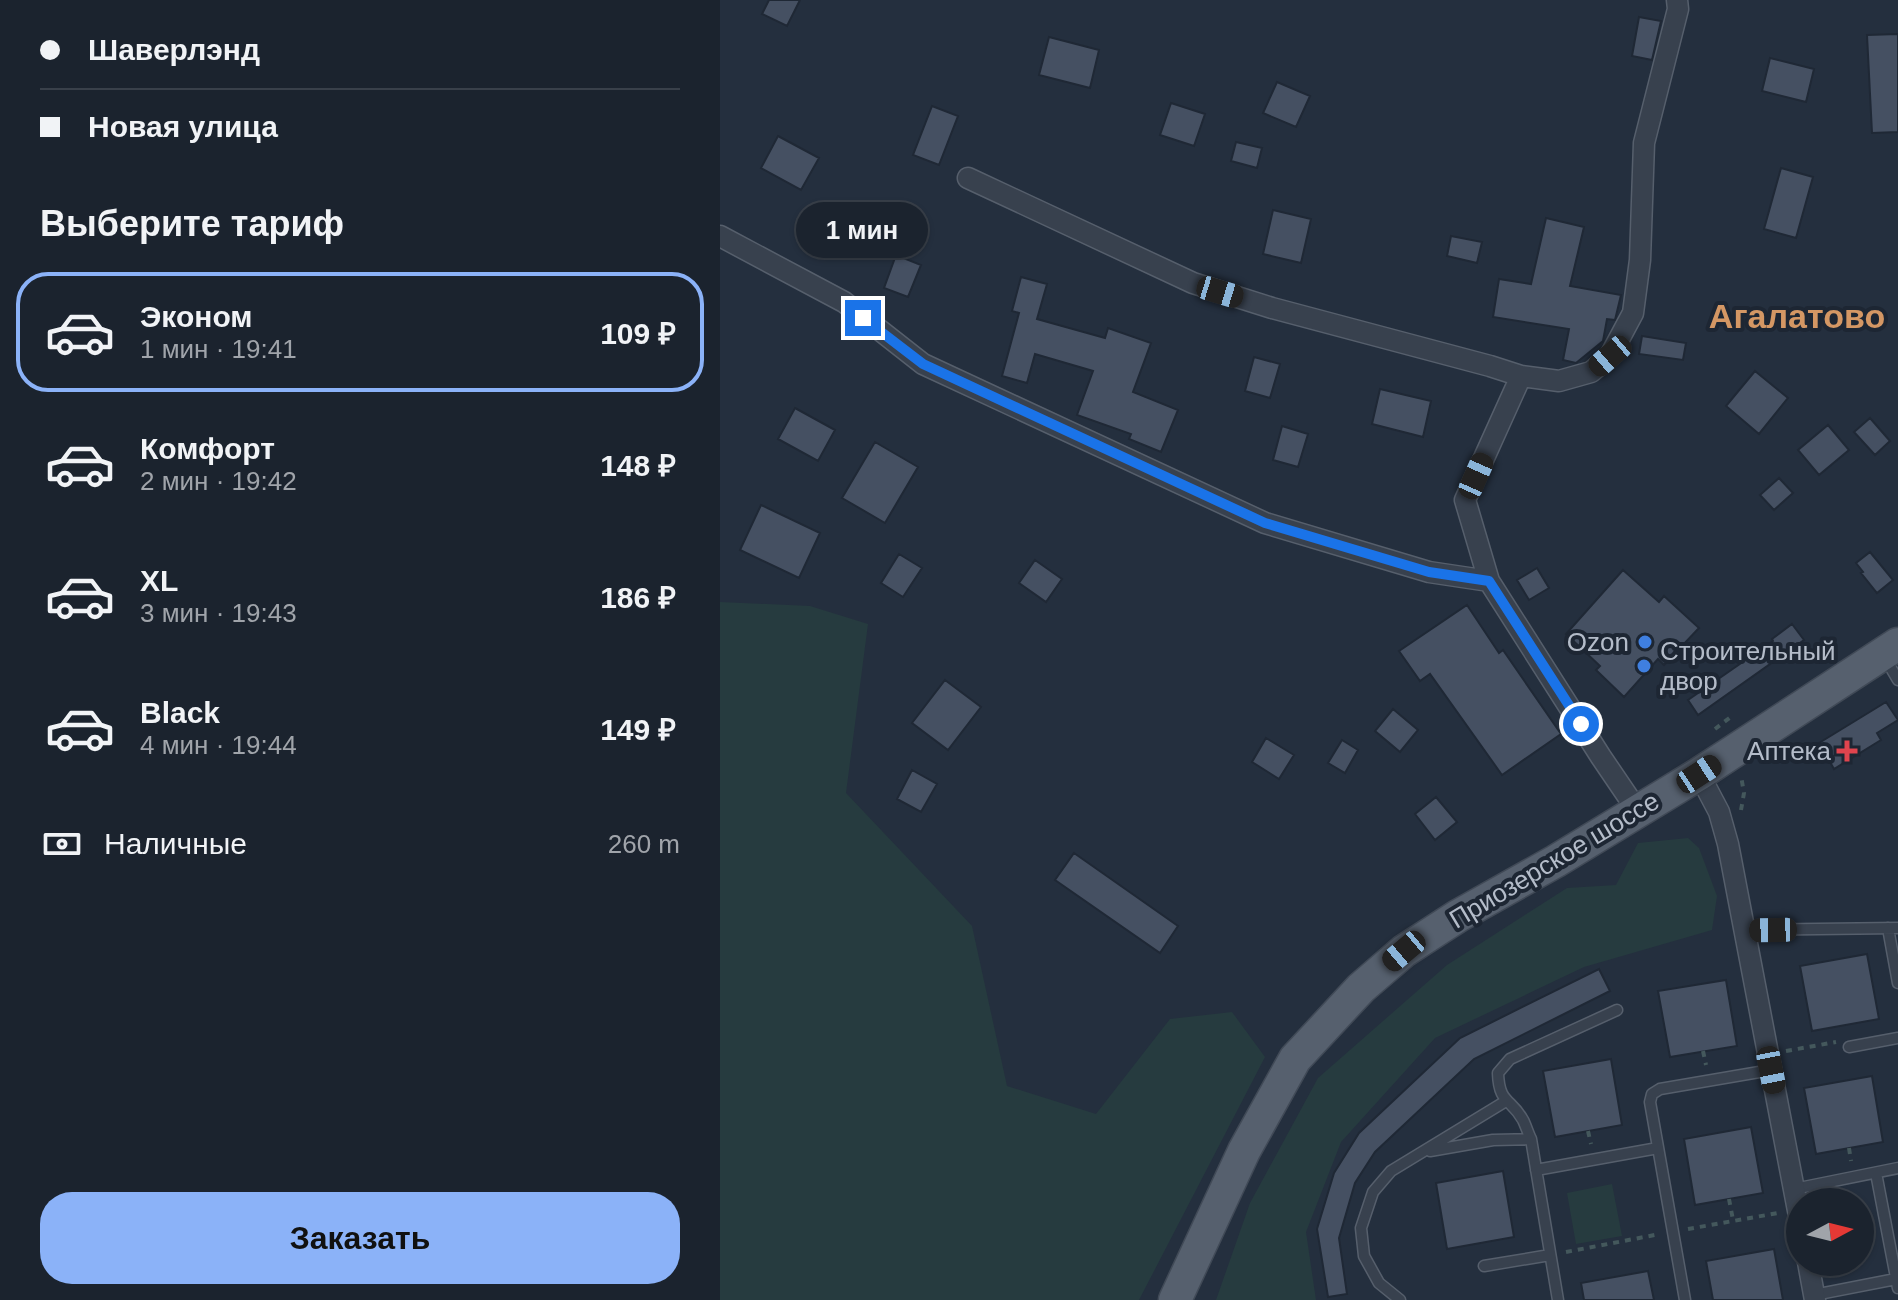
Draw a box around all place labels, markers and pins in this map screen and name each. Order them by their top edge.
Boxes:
place label: Ozon [1567,627,1629,657]
marker: Ozon [1636,633,1654,651]
place label: Строительный двор [1660,636,1836,696]
marker: Строительный двор [1635,657,1653,675]
place label: Аптека [1747,736,1832,766]
marker: Аптека [1838,742,1856,760]

